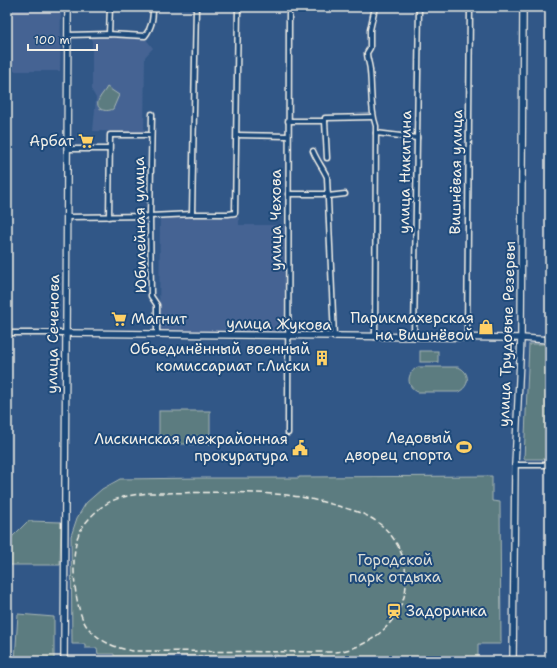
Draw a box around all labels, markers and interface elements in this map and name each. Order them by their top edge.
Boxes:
scale bar [28,26,97,52]
text: 100 m [34,32,70,48]
street label: Вишнёвая улица [445,109,467,235]
street label: улица Никитина [394,110,416,234]
place label: Арбат [29,131,74,151]
supermarket icon: Арбат [77,132,95,150]
street label: Юбилейная улица [129,156,151,293]
street label: улица Чехова [266,168,286,271]
street label: улица Трудовые Резервы [494,241,520,427]
street label: улица Сеченова [42,274,64,394]
place label: Парикмахерская на Вишнёвой [350,308,474,345]
place label: Магнит [131,309,187,329]
supermarket icon: Магнит [110,310,128,328]
street label: улица Жукова [226,313,333,335]
shop icon: Парикмахерская на Вишнёвой [477,318,495,336]
place label: Объединённый военный комиссариат г.Лиски [130,339,310,376]
building icon: Объединённый военный комиссариат г.Лиски [313,349,331,367]
place label: Ледовый дворец спорта [345,428,453,465]
place label: Лискинская межрайонная прокуратура [94,429,289,466]
sports icon: Ледовый дворец спорта [455,438,473,456]
public building icon: Лискинская межрайонная прокуратура [291,439,309,457]
park label: Городской парк отдыха [349,550,442,587]
place label: Задоринка [406,601,488,621]
station icon: Задоринка [385,602,403,620]

